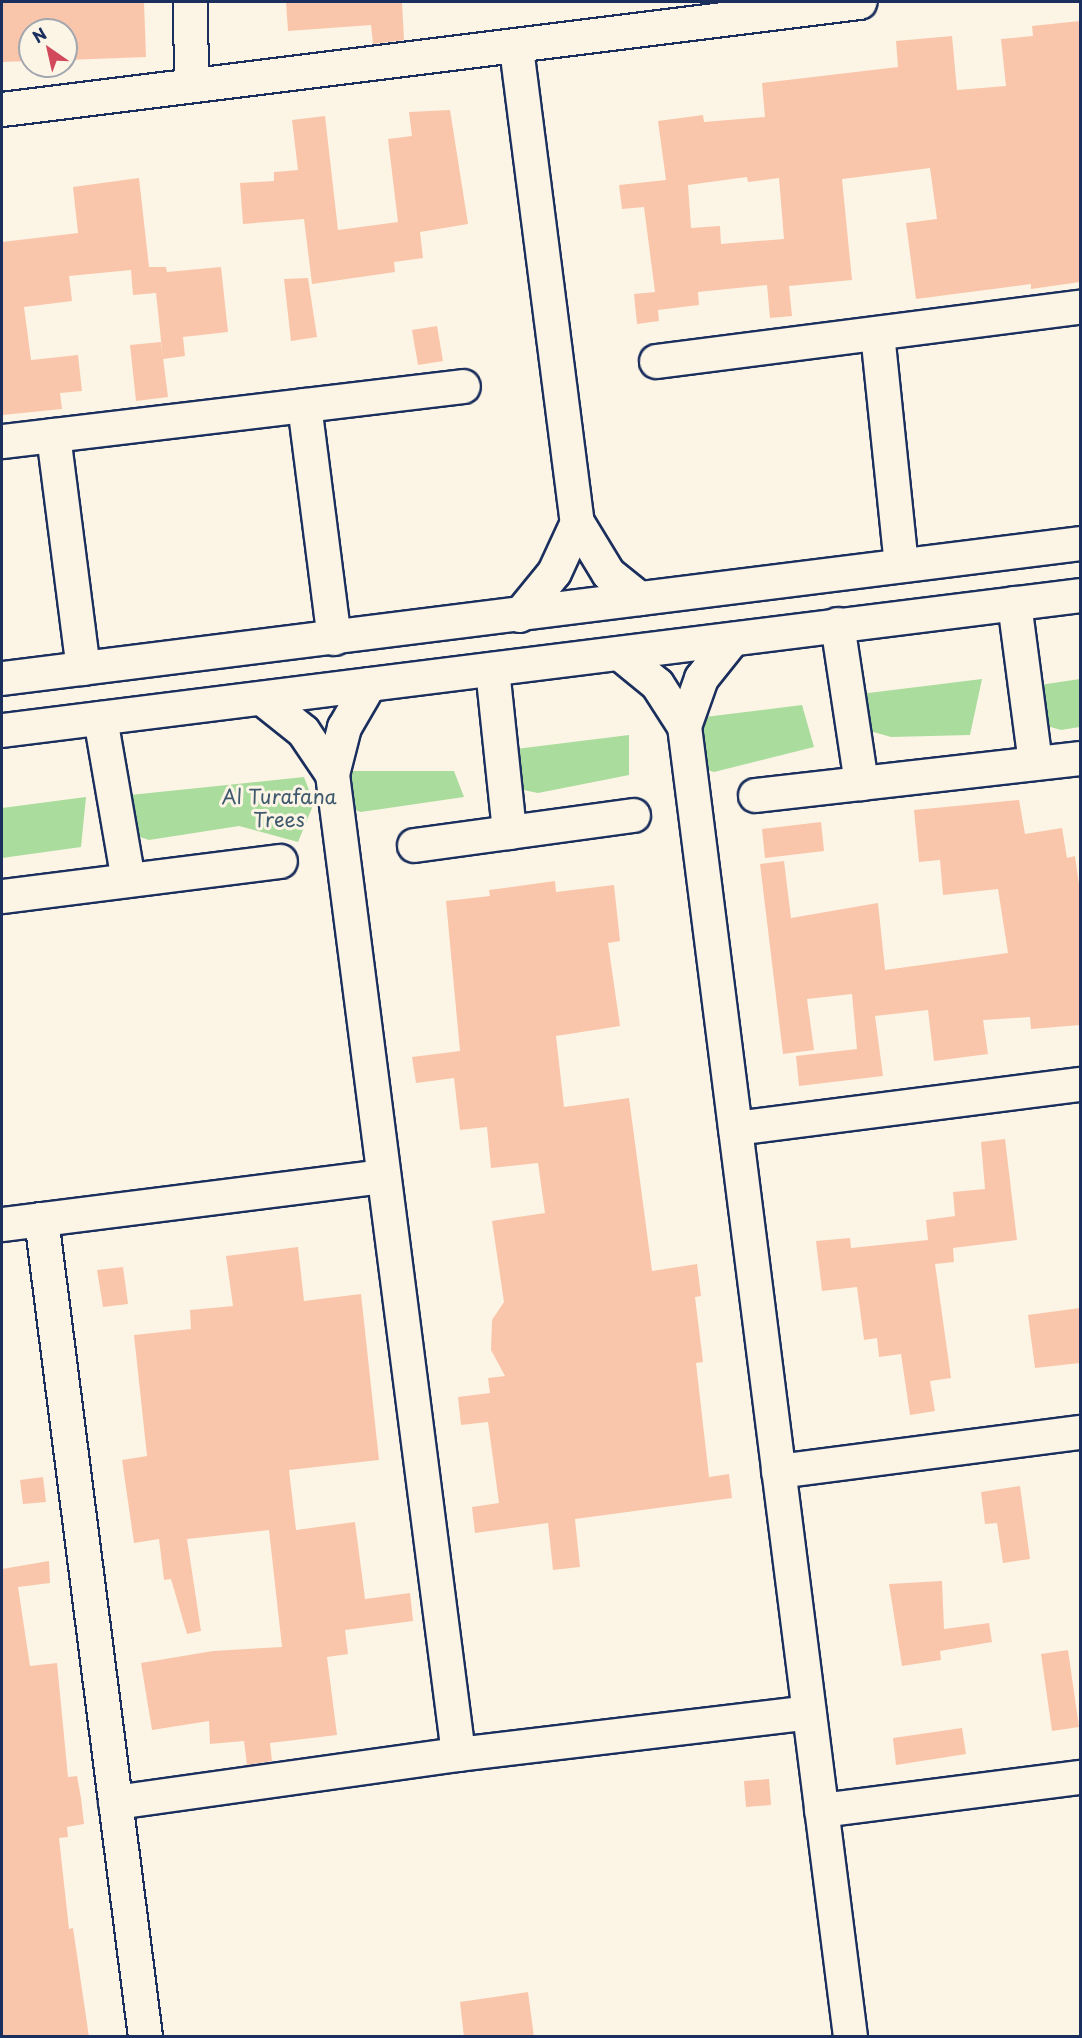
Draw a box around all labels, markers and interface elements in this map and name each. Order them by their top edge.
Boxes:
north arrow [18,18,78,78]
text: N [27,21,51,48]
park label: Al Turafana Trees [221,784,337,831]

